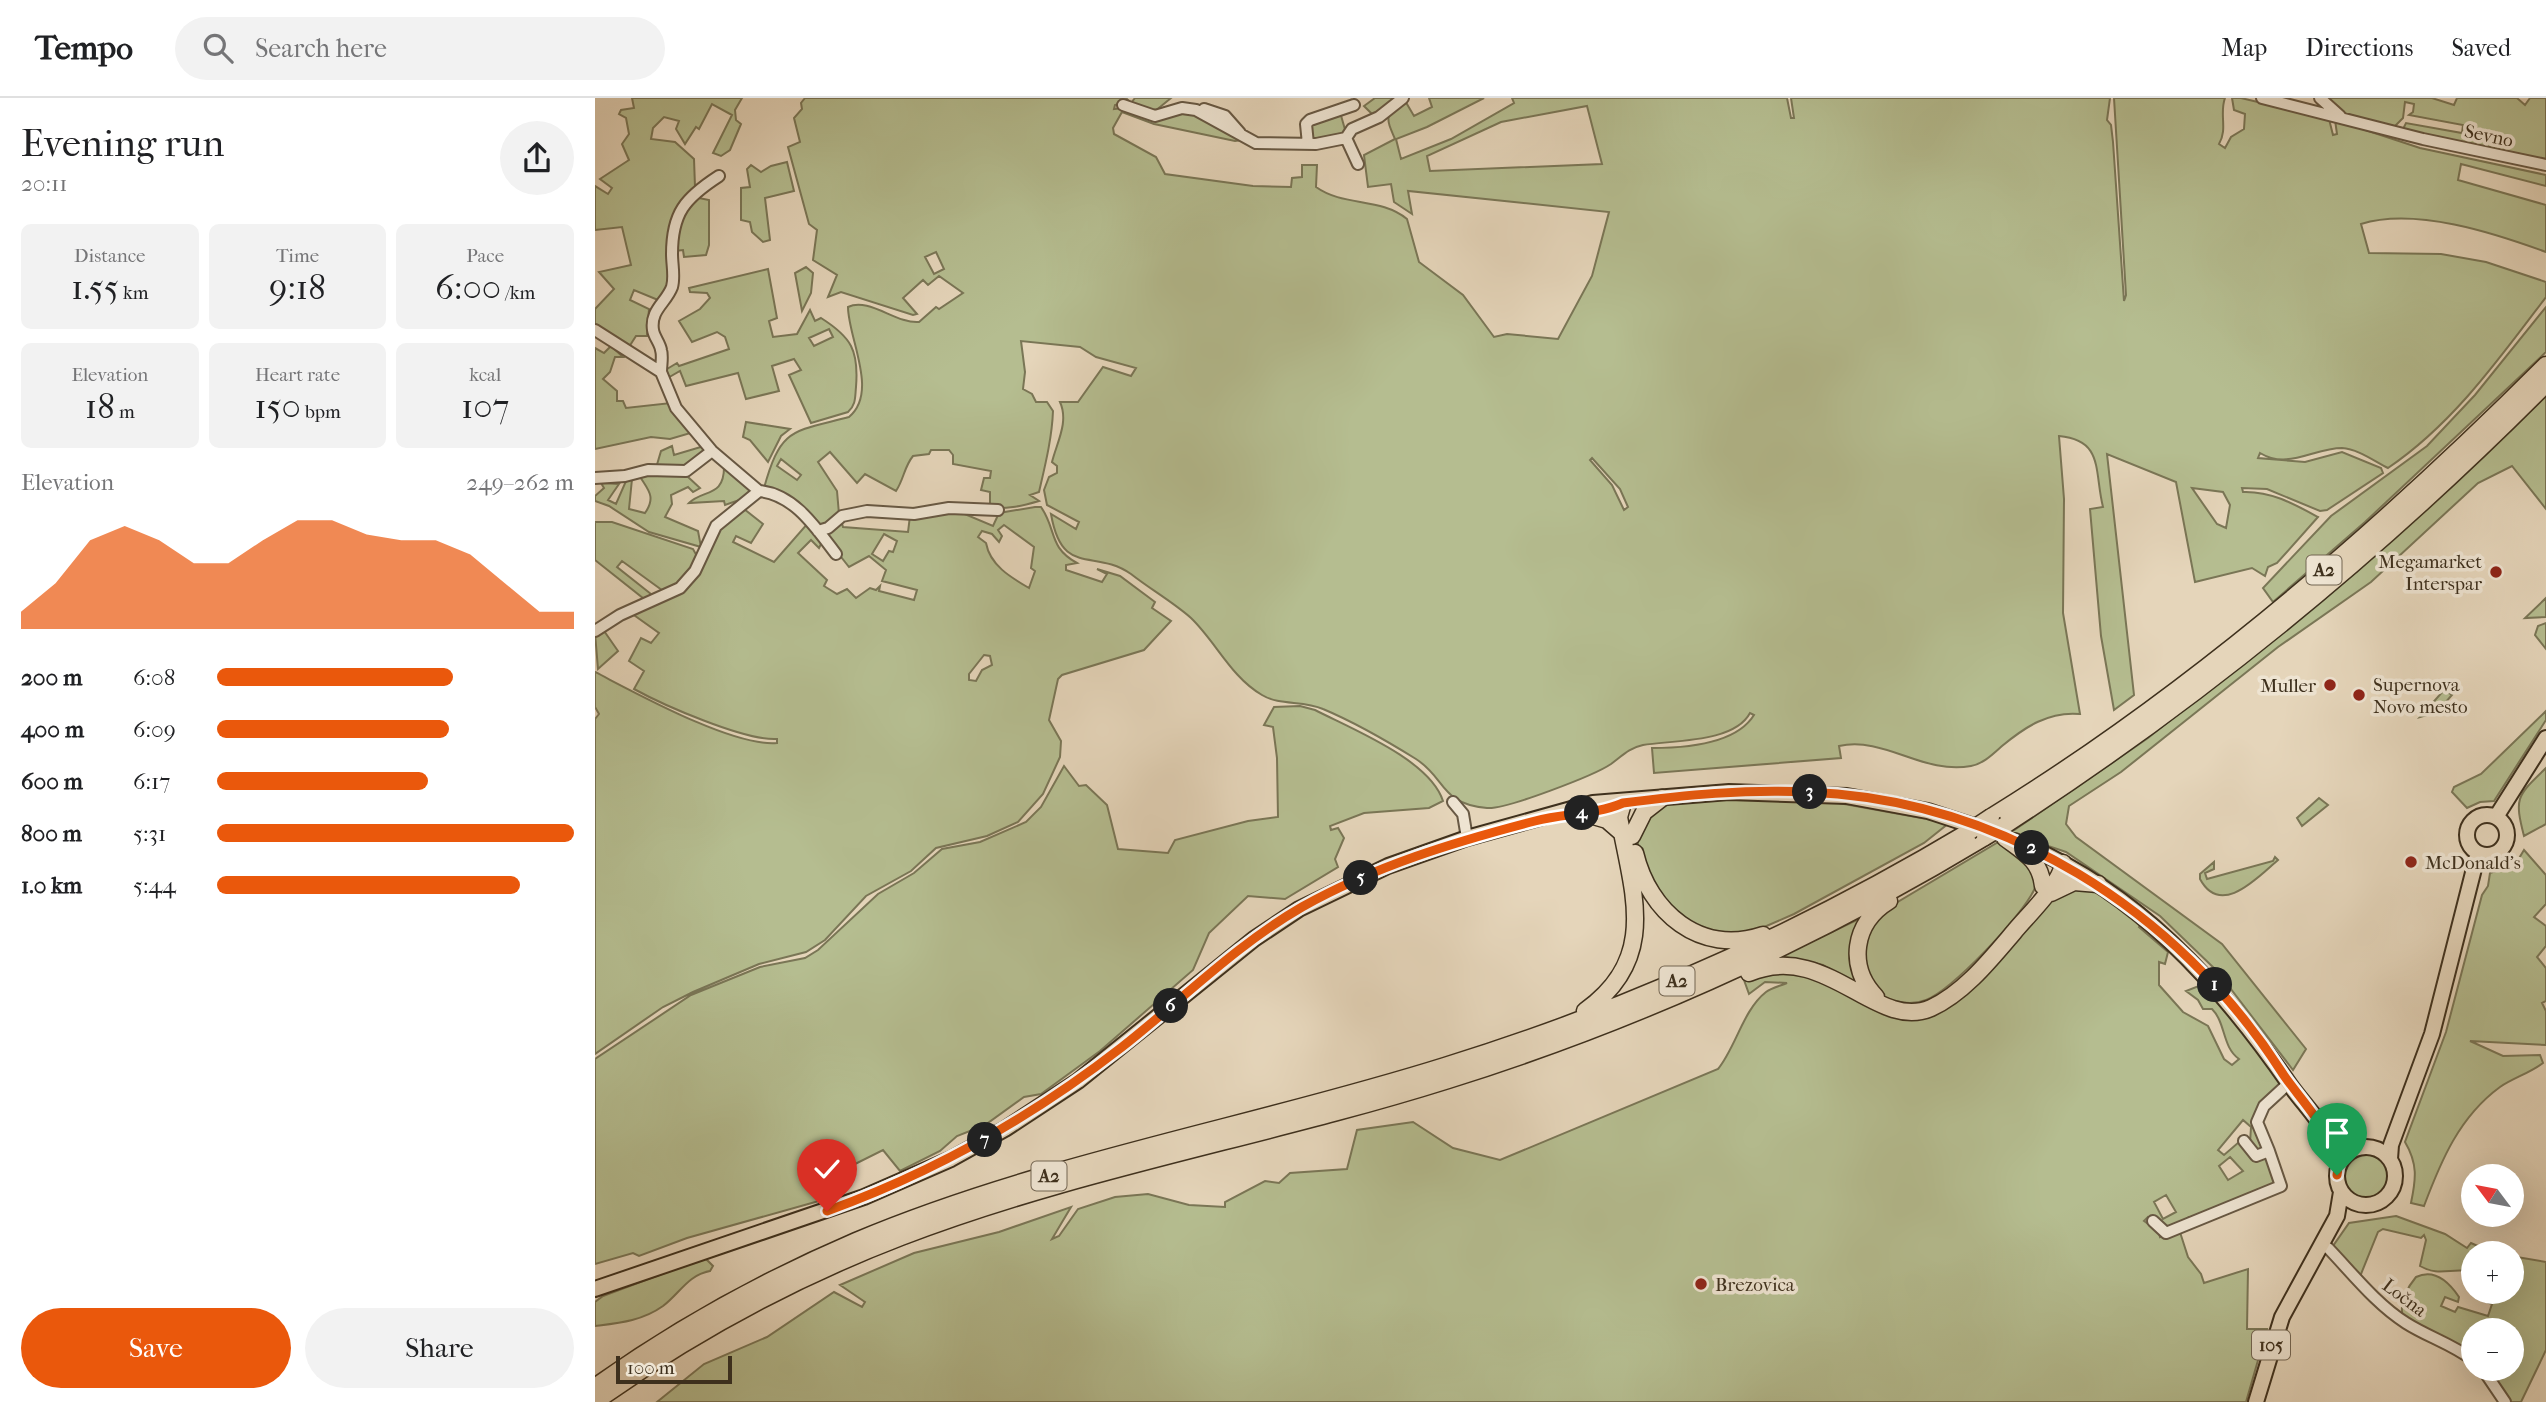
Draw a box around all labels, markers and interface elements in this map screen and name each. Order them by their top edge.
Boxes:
search box [175,17,665,80]
text: Tempo [35,29,133,68]
icon: search [199,29,237,67]
text: Search here [255,33,387,64]
text: Map [2221,34,2267,62]
text: Directions [2305,34,2413,62]
text: Saved [2451,34,2511,62]
street label: Sevno [2462,120,2515,152]
text: Evening run [21,121,224,166]
button: share [500,121,574,195]
text: 20:11 [21,170,68,197]
text: Distance [74,245,146,267]
text: Time [276,245,319,267]
text: Pace [466,245,504,267]
text: 1.55 [71,267,119,308]
text: 9:18 [269,267,326,308]
text: 6:00 [435,267,501,308]
text: km [119,282,149,304]
text: /km [501,282,535,304]
text: Elevation [71,364,148,386]
text: Heart rate [255,364,340,386]
text: kcal [469,364,501,386]
text: 18 [85,386,115,427]
text: 150 [254,386,301,427]
text: 107 [461,386,509,427]
text: m [115,401,135,423]
text: bpm [301,401,341,423]
text: Elevation [21,469,114,496]
text: 249–262 m [466,469,574,496]
place label: Megamarket Interspar [2378,551,2483,595]
road number: A2 [2307,556,2341,584]
marker: Megamarket Interspar [2488,564,2504,580]
text: 200 m [21,664,82,691]
text: 6:08 [133,664,175,691]
place label: Supernova Novo mesto [2373,674,2468,718]
place label: Muller [2260,675,2317,697]
marker: Muller [2322,677,2338,693]
marker: Supernova Novo mesto [2351,687,2367,703]
text: 400 m [21,716,84,743]
text: 6:09 [133,716,176,743]
text: 600 m [21,768,83,795]
text: 6:17 [133,768,170,795]
pin: 3 [1793,774,1827,810]
text: 3 [1806,780,1813,802]
pin: 4 [1565,796,1599,830]
text: 4 [1576,801,1587,823]
text: 800 m [21,820,82,847]
text: 5:31 [133,820,166,847]
pin: 2 [2015,830,2049,866]
text: 2 [2027,836,2036,858]
place label: McDonald's [2425,852,2521,874]
marker: McDonald's [2403,854,2419,870]
pin: 5 [1343,860,1379,896]
text: 5 [1356,866,1365,888]
text: 1.0 km [21,872,82,899]
text: 5:44 [133,872,176,899]
road number: A2 [1659,966,1695,996]
pin: 1 [2197,968,2233,1002]
text: 1 [2211,973,2218,995]
pin: 6 [1153,988,1189,1024]
text: 6 [1165,994,1176,1016]
pin [2307,1103,2367,1175]
icon: arrive [2318,1114,2356,1152]
pin: 7 [967,1122,1003,1158]
text: 7 [980,1128,989,1150]
pin [797,1139,857,1211]
icon: check [808,1150,846,1188]
road number: A2 [1031,1162,1067,1190]
north arrow [2461,1164,2523,1227]
map controls [2461,1164,2524,1381]
button: + [2461,1241,2524,1304]
place label: Brezovica [1715,1274,1795,1296]
street label: Ločna [2378,1274,2431,1322]
marker: Brezovica [1693,1276,1709,1292]
button: Save [21,1308,291,1388]
button: Share [305,1308,574,1388]
button: − [2461,1318,2524,1381]
road number: 105 [2252,1330,2290,1360]
scale bar [616,1353,731,1385]
text: 100 m [627,1357,675,1379]

